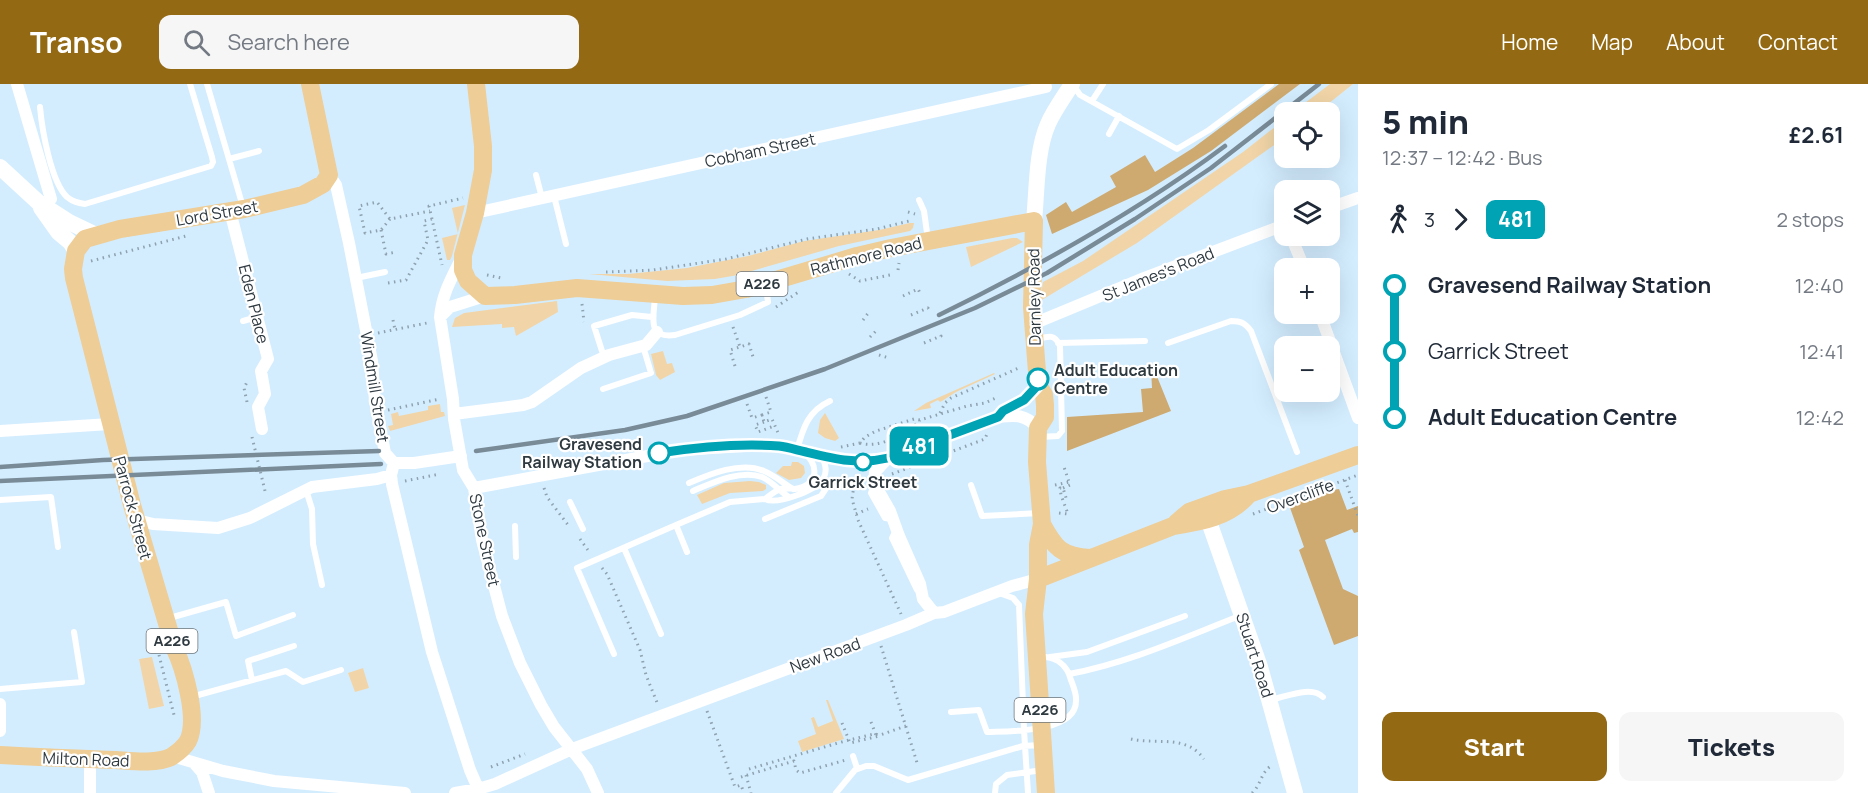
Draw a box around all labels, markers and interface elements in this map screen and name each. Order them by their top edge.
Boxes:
search box [159,15,579,69]
text: Transo [30,23,123,61]
icon: search [180,26,213,59]
text: Search here [228,27,350,57]
text: Home [1501,28,1558,56]
text: Map [1591,28,1633,56]
text: About [1666,28,1725,56]
text: Contact [1758,28,1838,56]
text: 5 min [1382,99,1469,144]
map controls [1274,102,1340,402]
button: locate [1274,102,1340,168]
text: £2.61 [1789,120,1844,150]
street label: Cobham Street [703,128,817,172]
text: 12:37 – 12:42 · Bus [1382,144,1543,171]
button: layers [1274,180,1340,246]
street label: Lord Street [174,195,260,231]
icon: walk [1382,203,1415,236]
icon: forward [1444,203,1477,236]
text: 481 [1498,205,1533,233]
text: 3 [1424,206,1435,233]
text: 2 stops [1776,206,1844,233]
street label: Rathmore Road [808,232,924,280]
street label: St James's Road [1099,242,1217,306]
street label: Darnley Road [1022,248,1046,346]
button: + [1274,258,1340,324]
street label: Eden Place [234,262,274,346]
text: Gravesend Railway Station [1428,270,1711,300]
road number: A226 [736,272,788,296]
text: 12:40 [1795,272,1844,299]
street label: Windmill Street [355,330,395,444]
button: − [1274,336,1340,402]
text: Garrick Street [1428,336,1569,366]
text: 12:41 [1799,338,1844,365]
place label: Adult Education Centre [1054,359,1178,399]
marker: Adult Education Centre [1027,368,1049,390]
text: Adult Education Centre [1428,402,1677,432]
text: 12:42 [1796,404,1844,431]
line badge: 481 [884,426,954,466]
text: 481 [902,432,936,460]
place label: Gravesend Railway Station [522,433,642,473]
marker: Gravesend Railway Station [648,442,670,464]
marker: Garrick Street [854,453,872,471]
street label: Parrock Street [109,454,157,562]
place label: Garrick Street [808,471,918,493]
street label: Overcliffe [1263,474,1337,518]
street label: Stone Street [464,492,506,588]
street label: Stuart Road [1231,610,1279,700]
road number: A226 [146,629,198,653]
street label: New Road [787,632,863,678]
road number: A226 [1014,698,1066,722]
button: Start [1382,712,1607,781]
button: Tickets [1619,712,1844,781]
street label: Milton Road [42,746,130,772]

